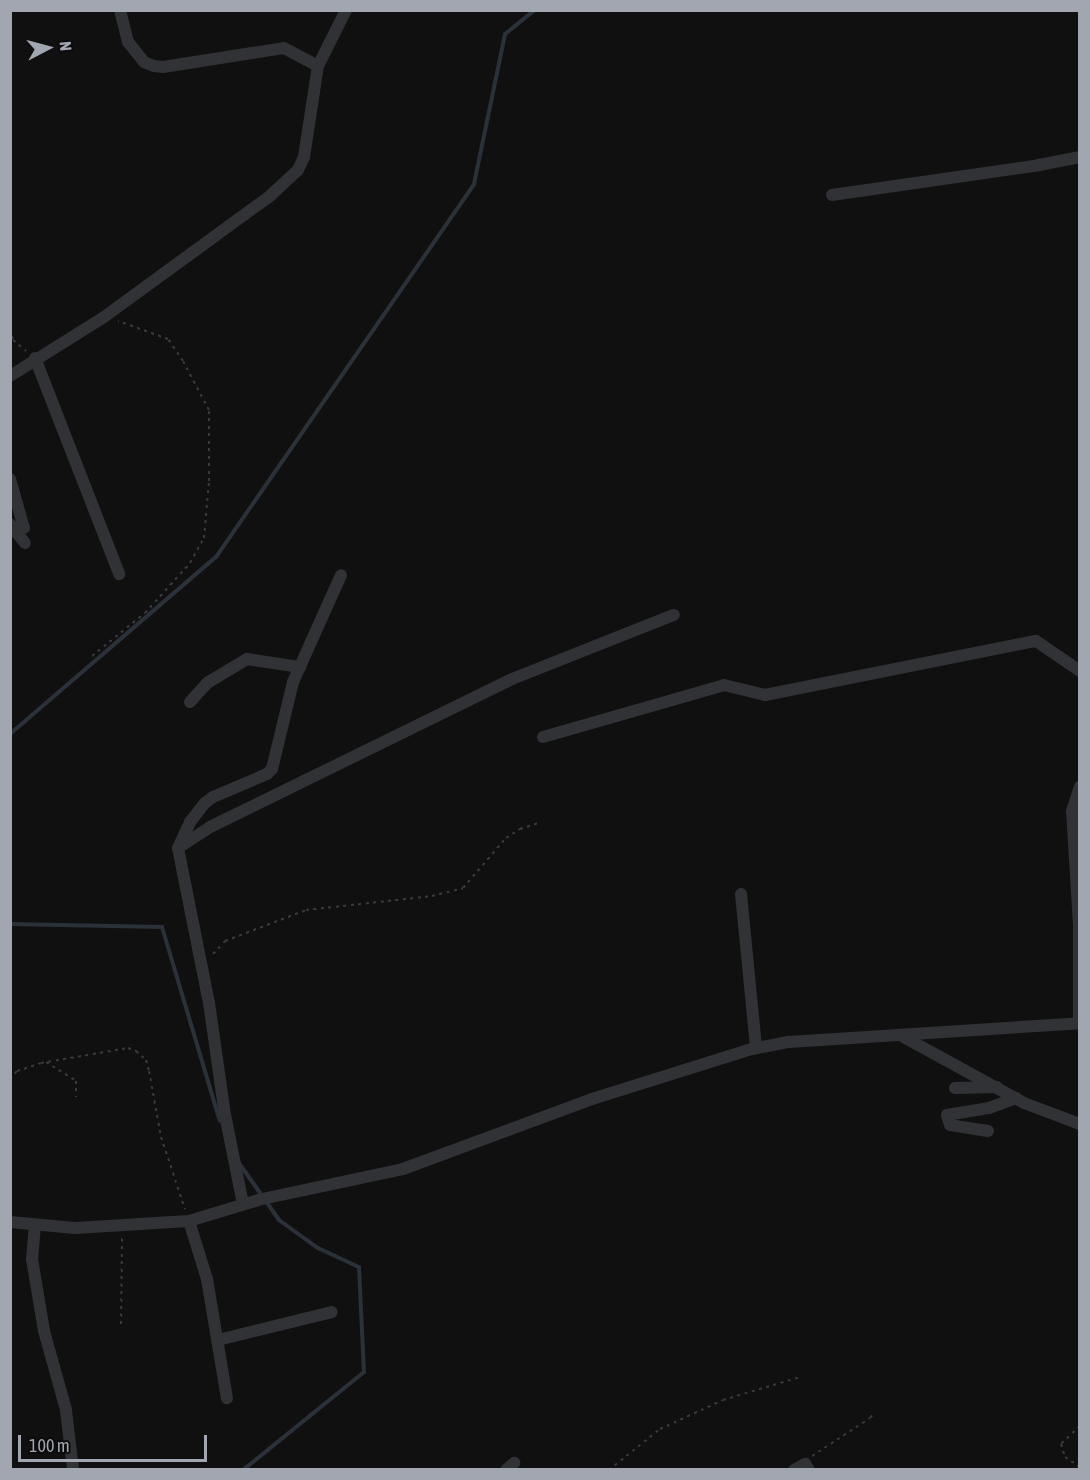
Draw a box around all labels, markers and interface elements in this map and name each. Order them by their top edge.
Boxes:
north arrow [18,18,78,78]
text: N [56,40,75,52]
scale bar [21,1423,210,1461]
text: 100 m [29,1435,70,1456]

